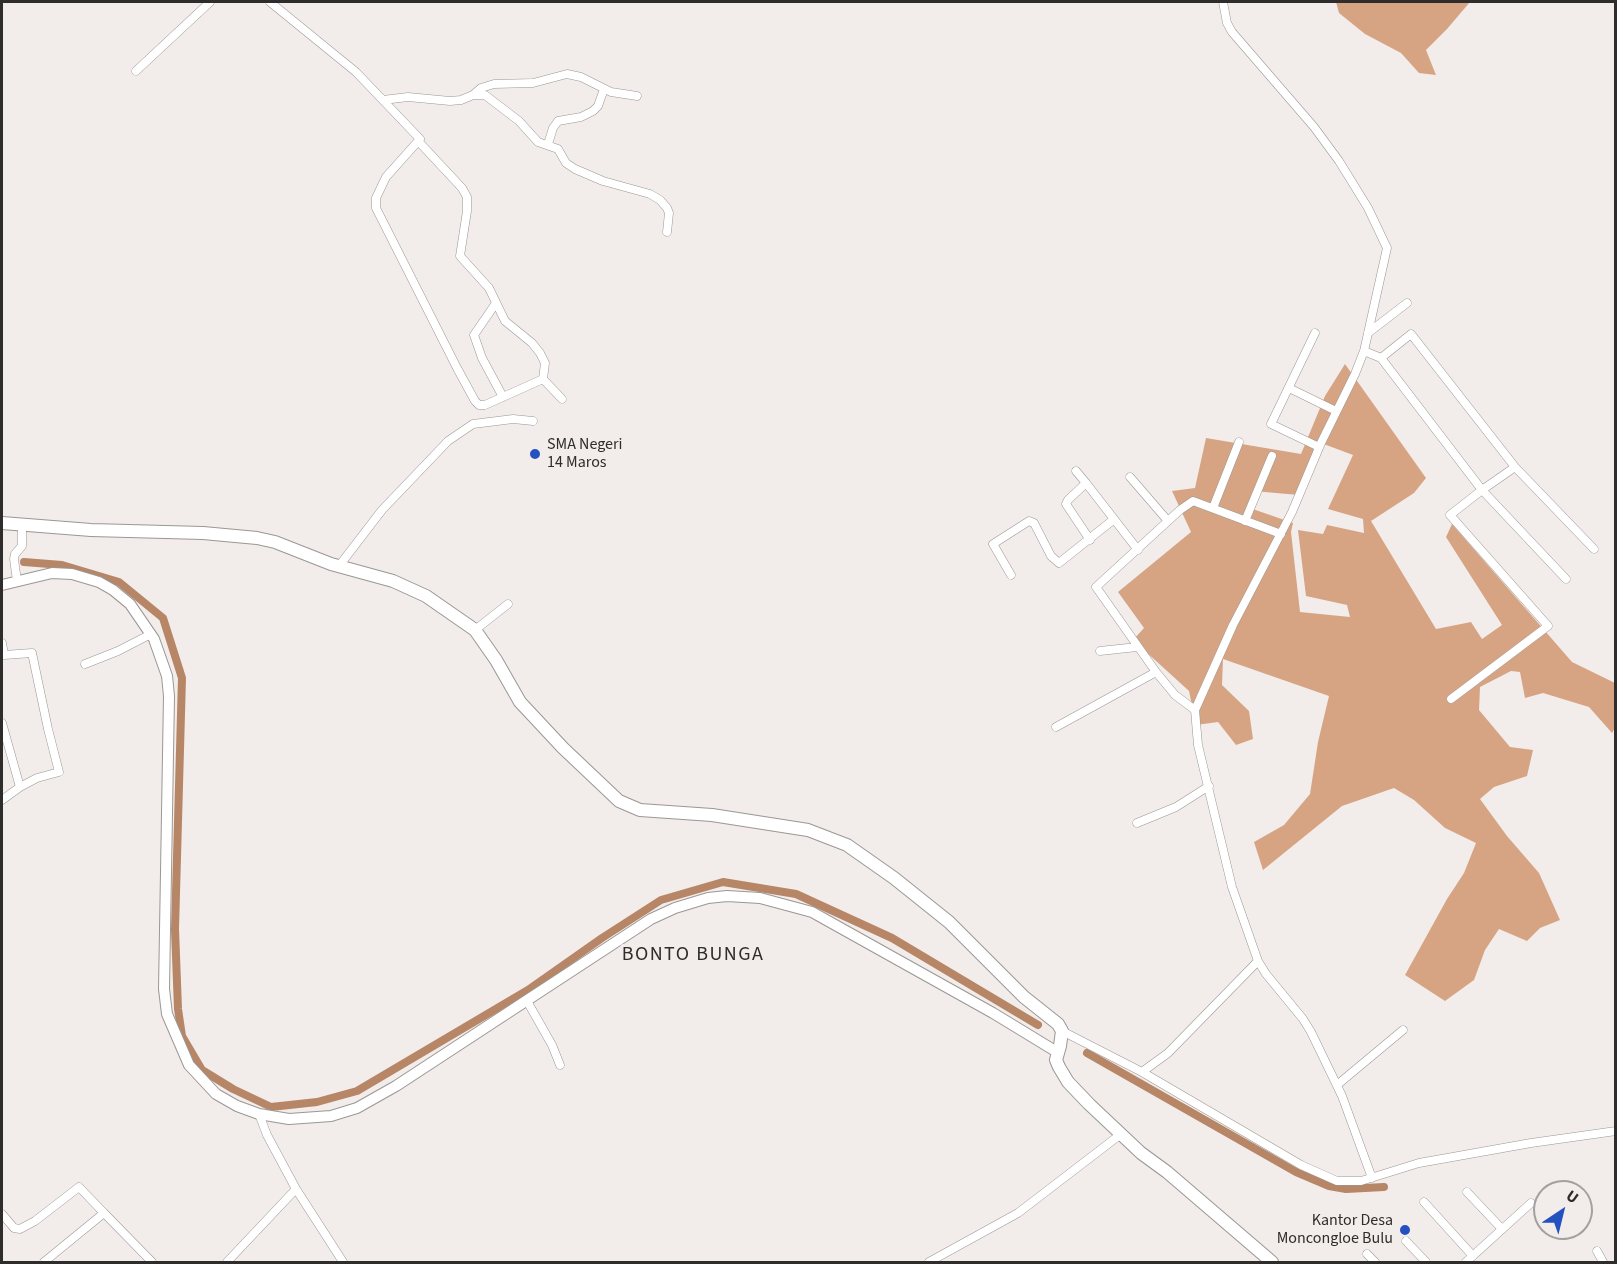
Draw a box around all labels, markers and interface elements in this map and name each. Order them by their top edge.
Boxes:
place label: SMA Negeri 14 Maros [547,435,622,473]
marker: SMA Negeri 14 Maros [528,447,542,461]
district label: BONTO BUNGA [622,944,764,968]
north arrow [1533,1180,1593,1240]
text: U [1562,1185,1583,1209]
place label: Kantor Desa Moncongloe Bulu [1277,1211,1393,1249]
marker: Kantor Desa Moncongloe Bulu [1398,1223,1412,1237]

